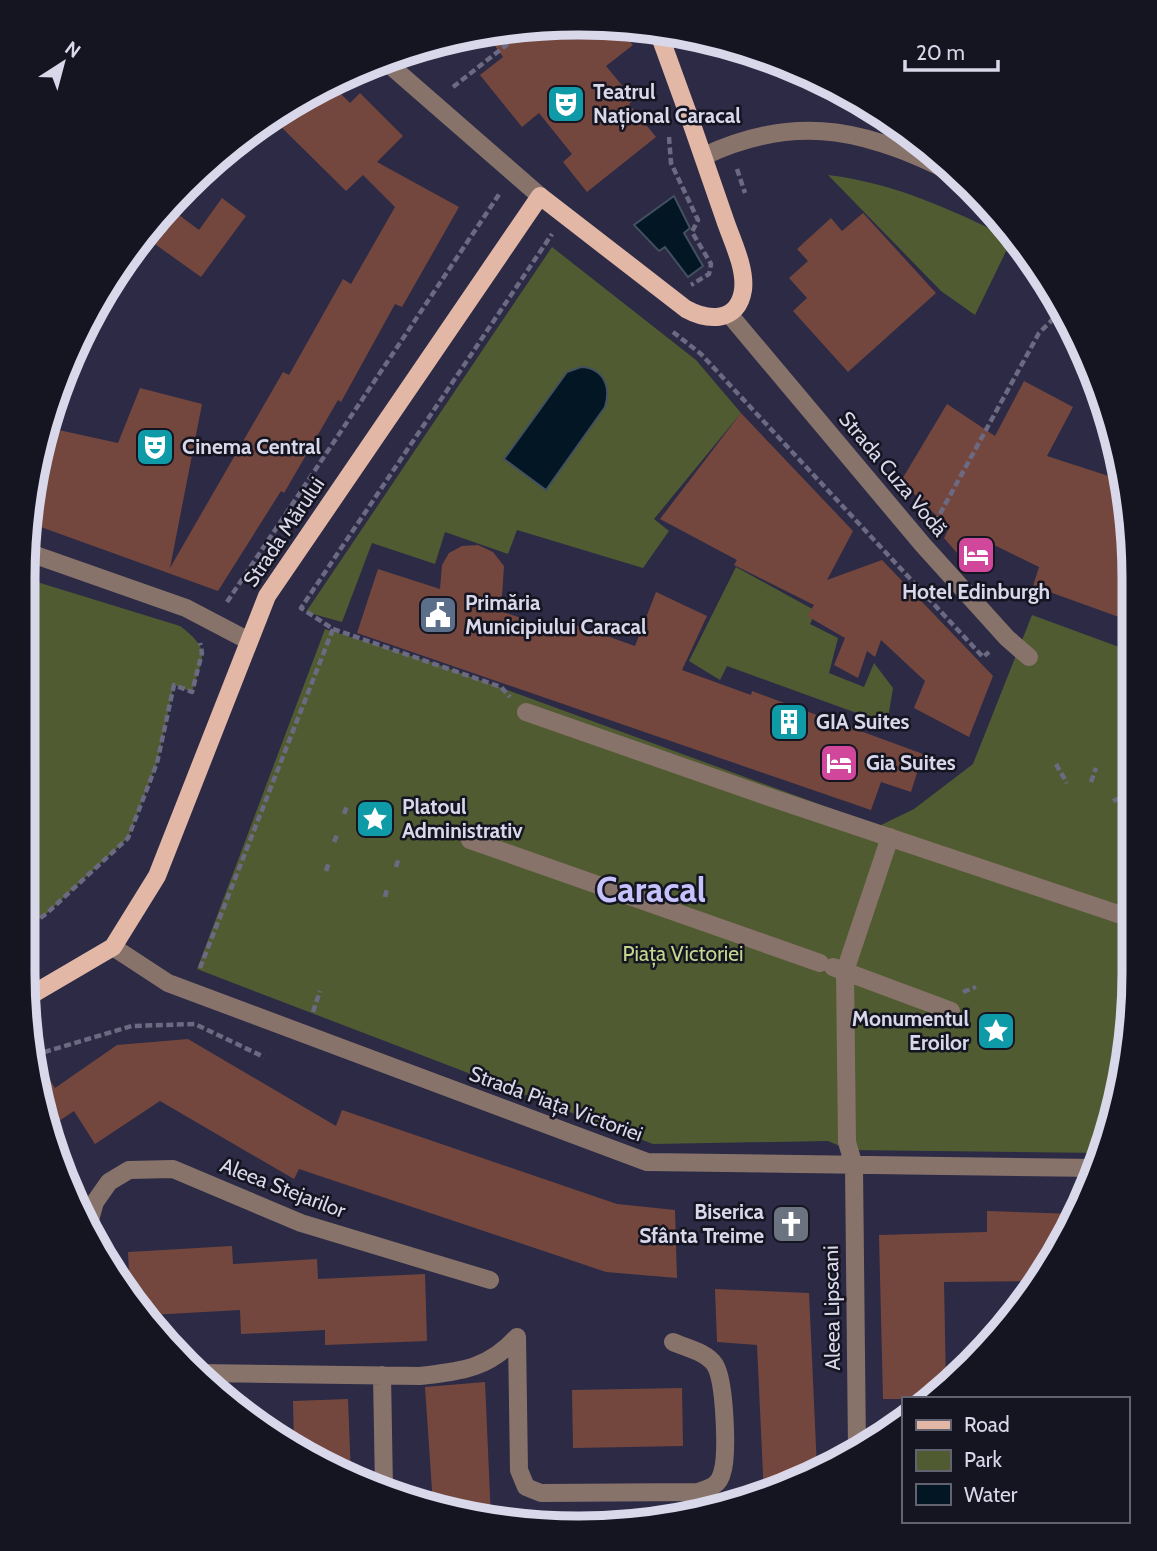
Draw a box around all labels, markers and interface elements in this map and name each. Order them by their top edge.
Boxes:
north arrow [28,28,98,98]
scale bar [905,28,998,72]
text: N [61,36,85,63]
text: 20 m [916,40,965,65]
place label: Teatrul Național Caracal [593,79,741,130]
theatre icon: Teatrul Național Caracal [545,83,587,125]
street label: Strada Cuza Vodă [834,406,953,541]
theatre icon: Cinema Central [134,426,176,468]
place label: Cinema Central [182,434,321,459]
street label: Strada Mărului [238,472,329,591]
hotel icon: Hotel Edinburgh [955,534,997,576]
place label: Hotel Edinburgh [902,579,1050,604]
place label: Primăria Municipiului Caracal [465,590,647,639]
public building icon: Primăria Municipiului Caracal [417,594,459,636]
building icon: GIA Suites [768,701,810,743]
place label: GIA Suites [816,709,909,734]
hotel icon: Gia Suites [818,742,860,784]
place label: Gia Suites [866,750,956,775]
place label: Platoul Administrativ [402,794,523,843]
place icon: Platoul Administrativ [354,798,396,840]
district label: Caracal [596,868,706,911]
park label: Piața Victoriei [623,941,743,968]
place label: Monumentul Eroilor [852,1006,969,1055]
place icon: Monumentul Eroilor [975,1010,1017,1052]
street label: Strada Piața Victoriei [465,1061,646,1148]
street label: Aleea Stejarilor [217,1152,350,1224]
place label: Biserica Sfânta Treime [639,1199,765,1248]
church icon: Biserica Sfânta Treime [770,1203,812,1245]
street label: Aleea Lipscani [818,1245,845,1371]
legend [902,1397,1129,1523]
text: Road [964,1412,1010,1437]
text: Park [964,1447,1002,1472]
text: Water [964,1482,1018,1507]

